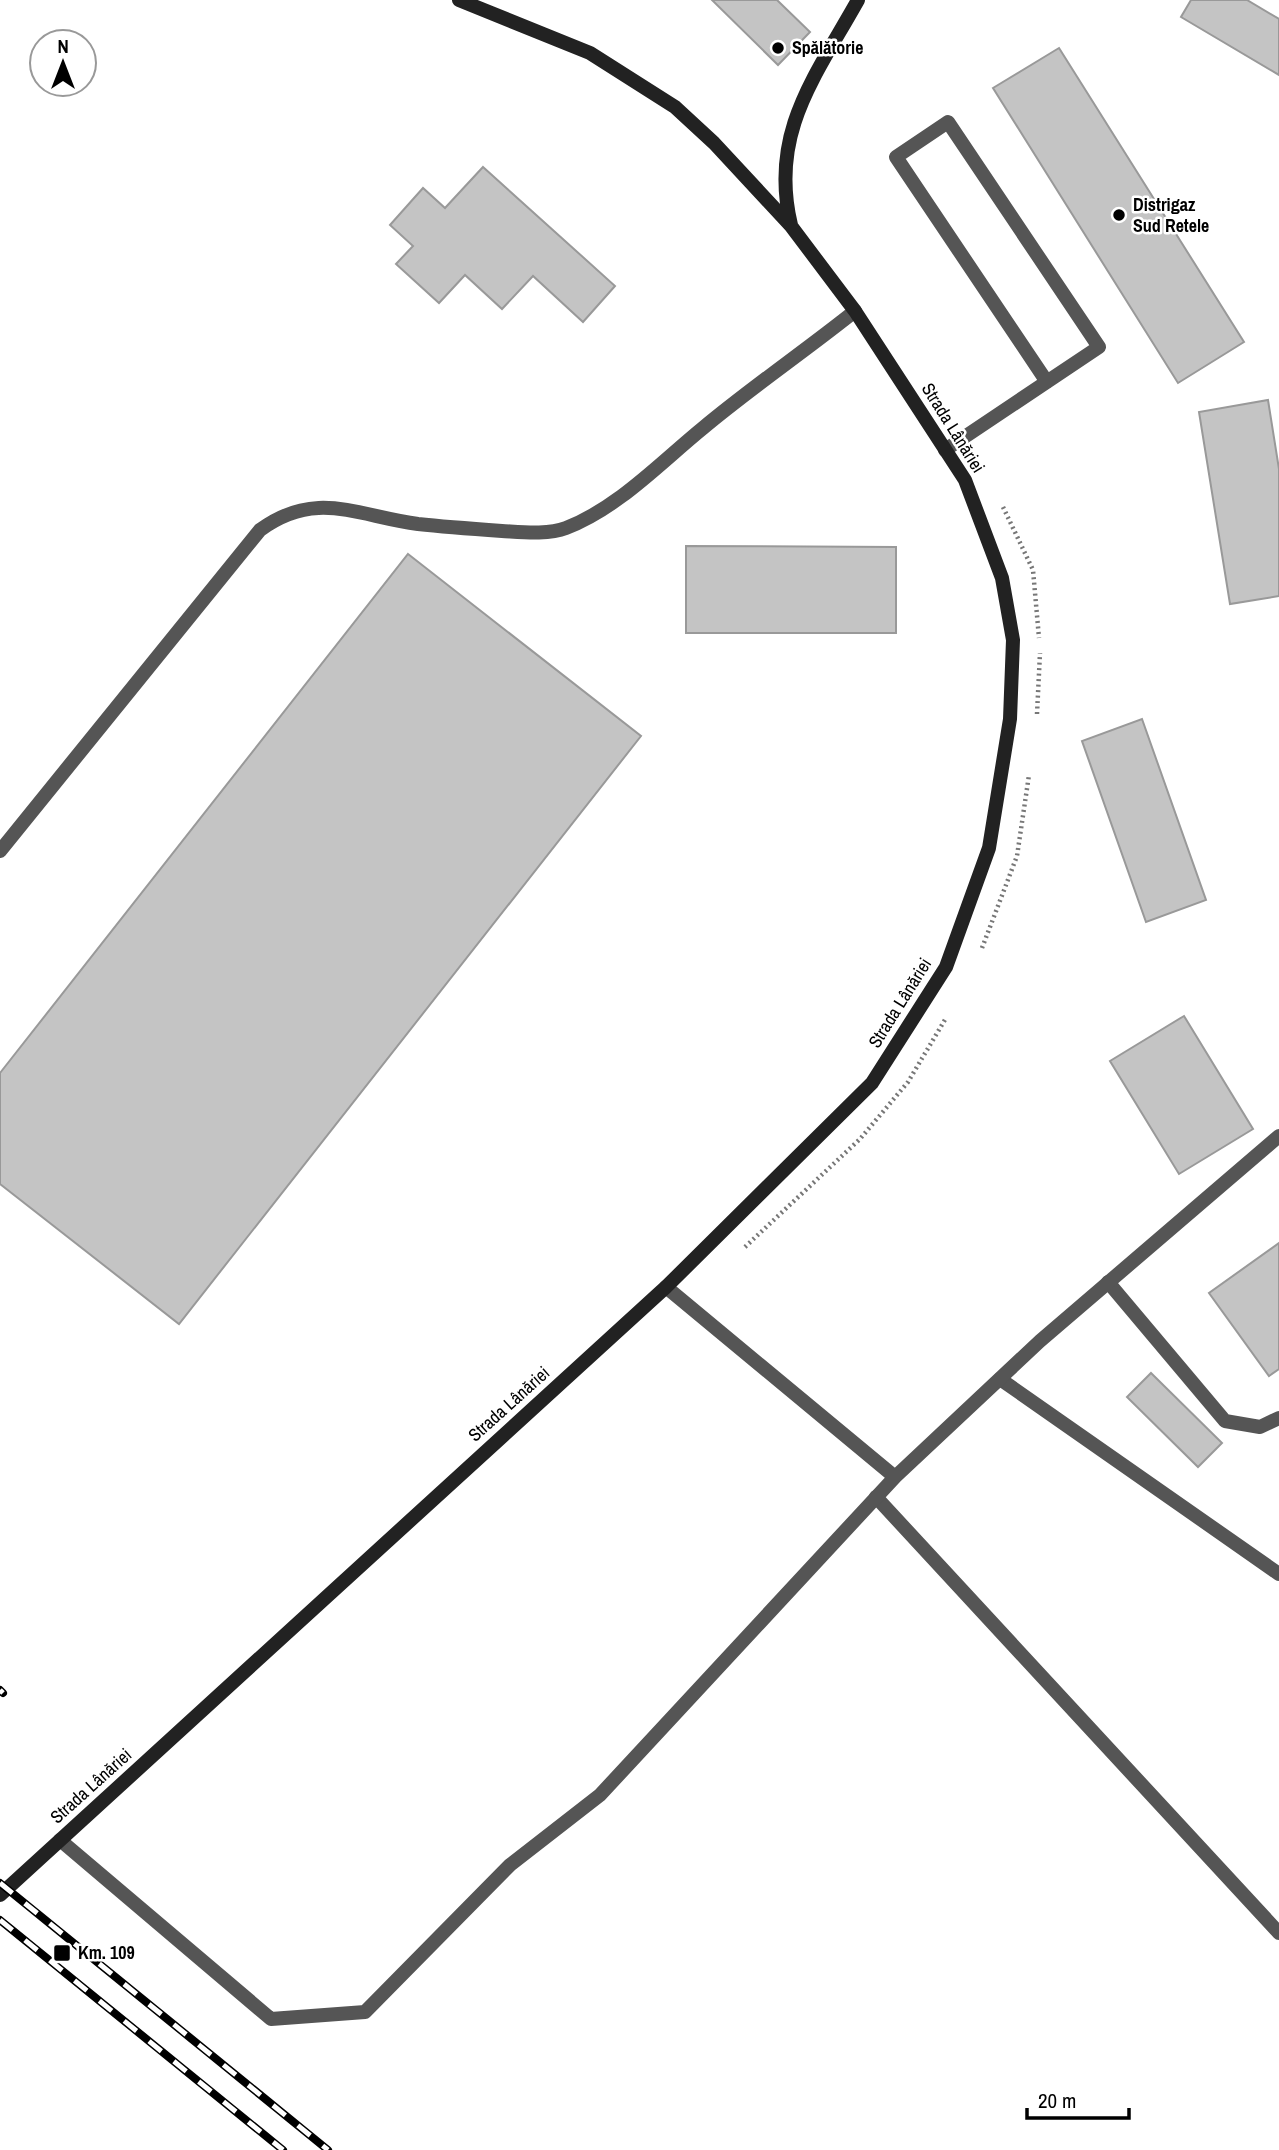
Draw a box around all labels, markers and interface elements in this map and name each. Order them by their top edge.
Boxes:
north arrow [28,28,98,98]
text: N [57,33,69,59]
place label: Spălătorie [792,35,863,60]
marker: Spălătorie [770,40,786,56]
place label: Distrigaz Sud Retele [1133,192,1209,238]
marker: Distrigaz Sud Retele [1111,207,1127,223]
street label: Strada Lânăriei [916,378,991,478]
street label: Strada Lânăriei [862,953,937,1053]
street label: Strada Lânăriei [462,1360,555,1447]
street label: Strada Lânăriei [44,1742,137,1829]
place label: Km. 109 [78,1940,135,1965]
marker: Km. 109 [52,1943,72,1963]
scale bar [1027,2076,1128,2120]
text: 20 m [1038,2086,1076,2115]

